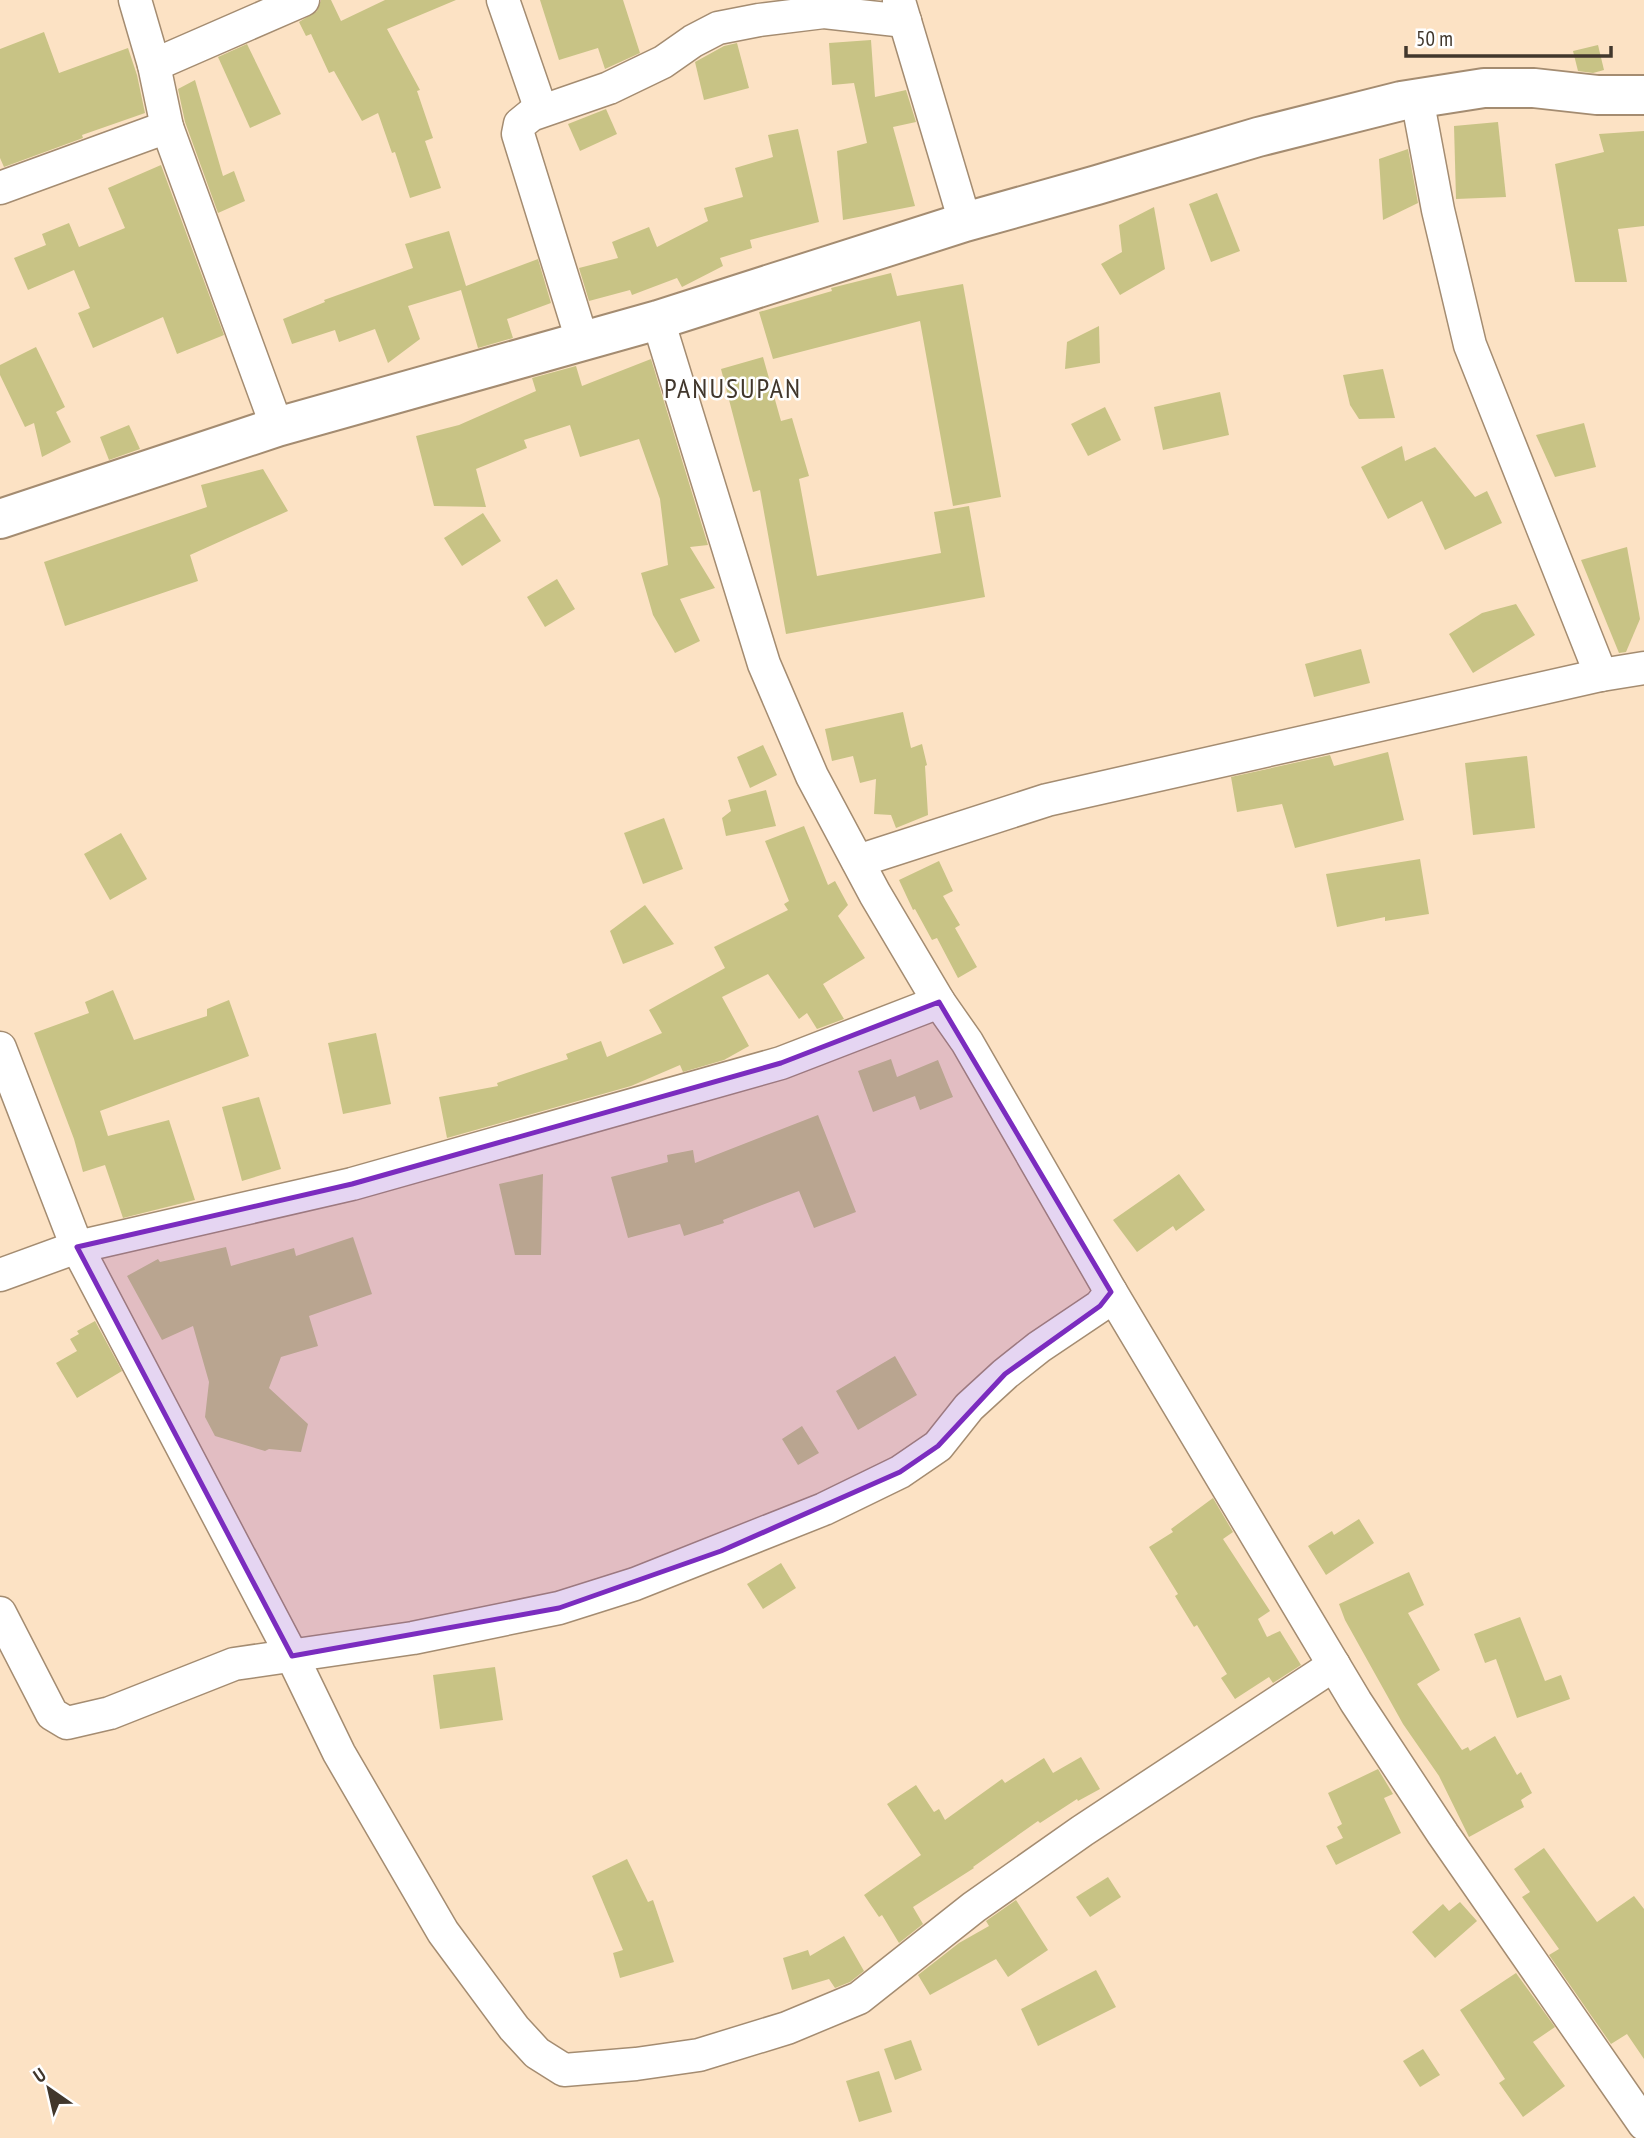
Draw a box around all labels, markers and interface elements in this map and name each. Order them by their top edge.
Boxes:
scale bar [1406,14,1611,58]
text: 50 m [1416,25,1453,52]
district label: PANUSUPAN [664,369,802,406]
north arrow [14,2054,84,2124]
text: U [29,2062,50,2088]

